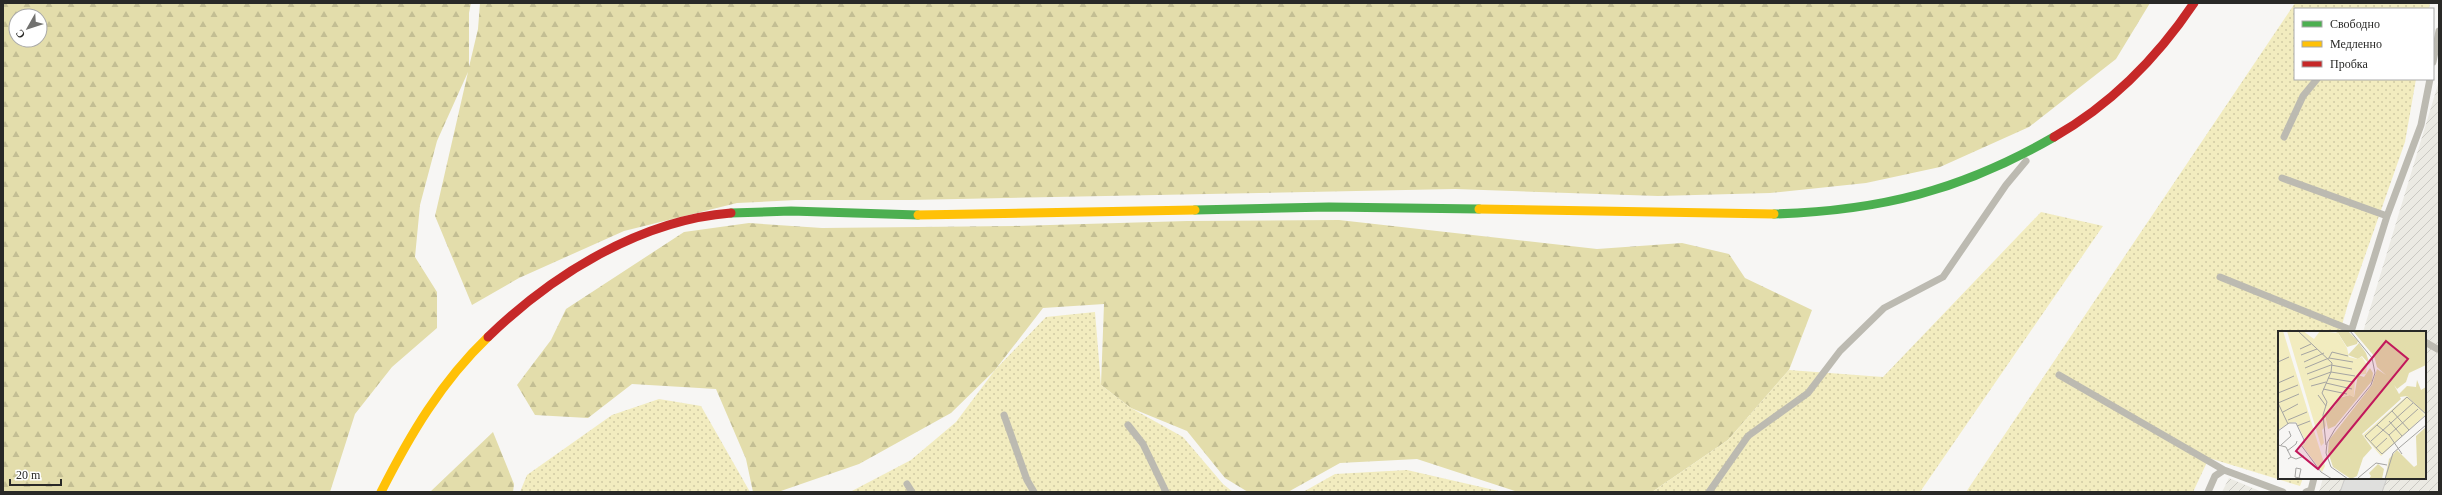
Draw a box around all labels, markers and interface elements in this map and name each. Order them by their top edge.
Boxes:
north arrow [8,8,48,48]
legend [2294,8,2434,80]
text: Свободно [2330,17,2380,31]
text: С [13,27,27,41]
text: Медленно [2330,37,2382,51]
text: Пробка [2330,57,2368,71]
inset map [2278,331,2426,479]
scale bar [10,461,61,487]
text: 20 m [16,468,41,482]

